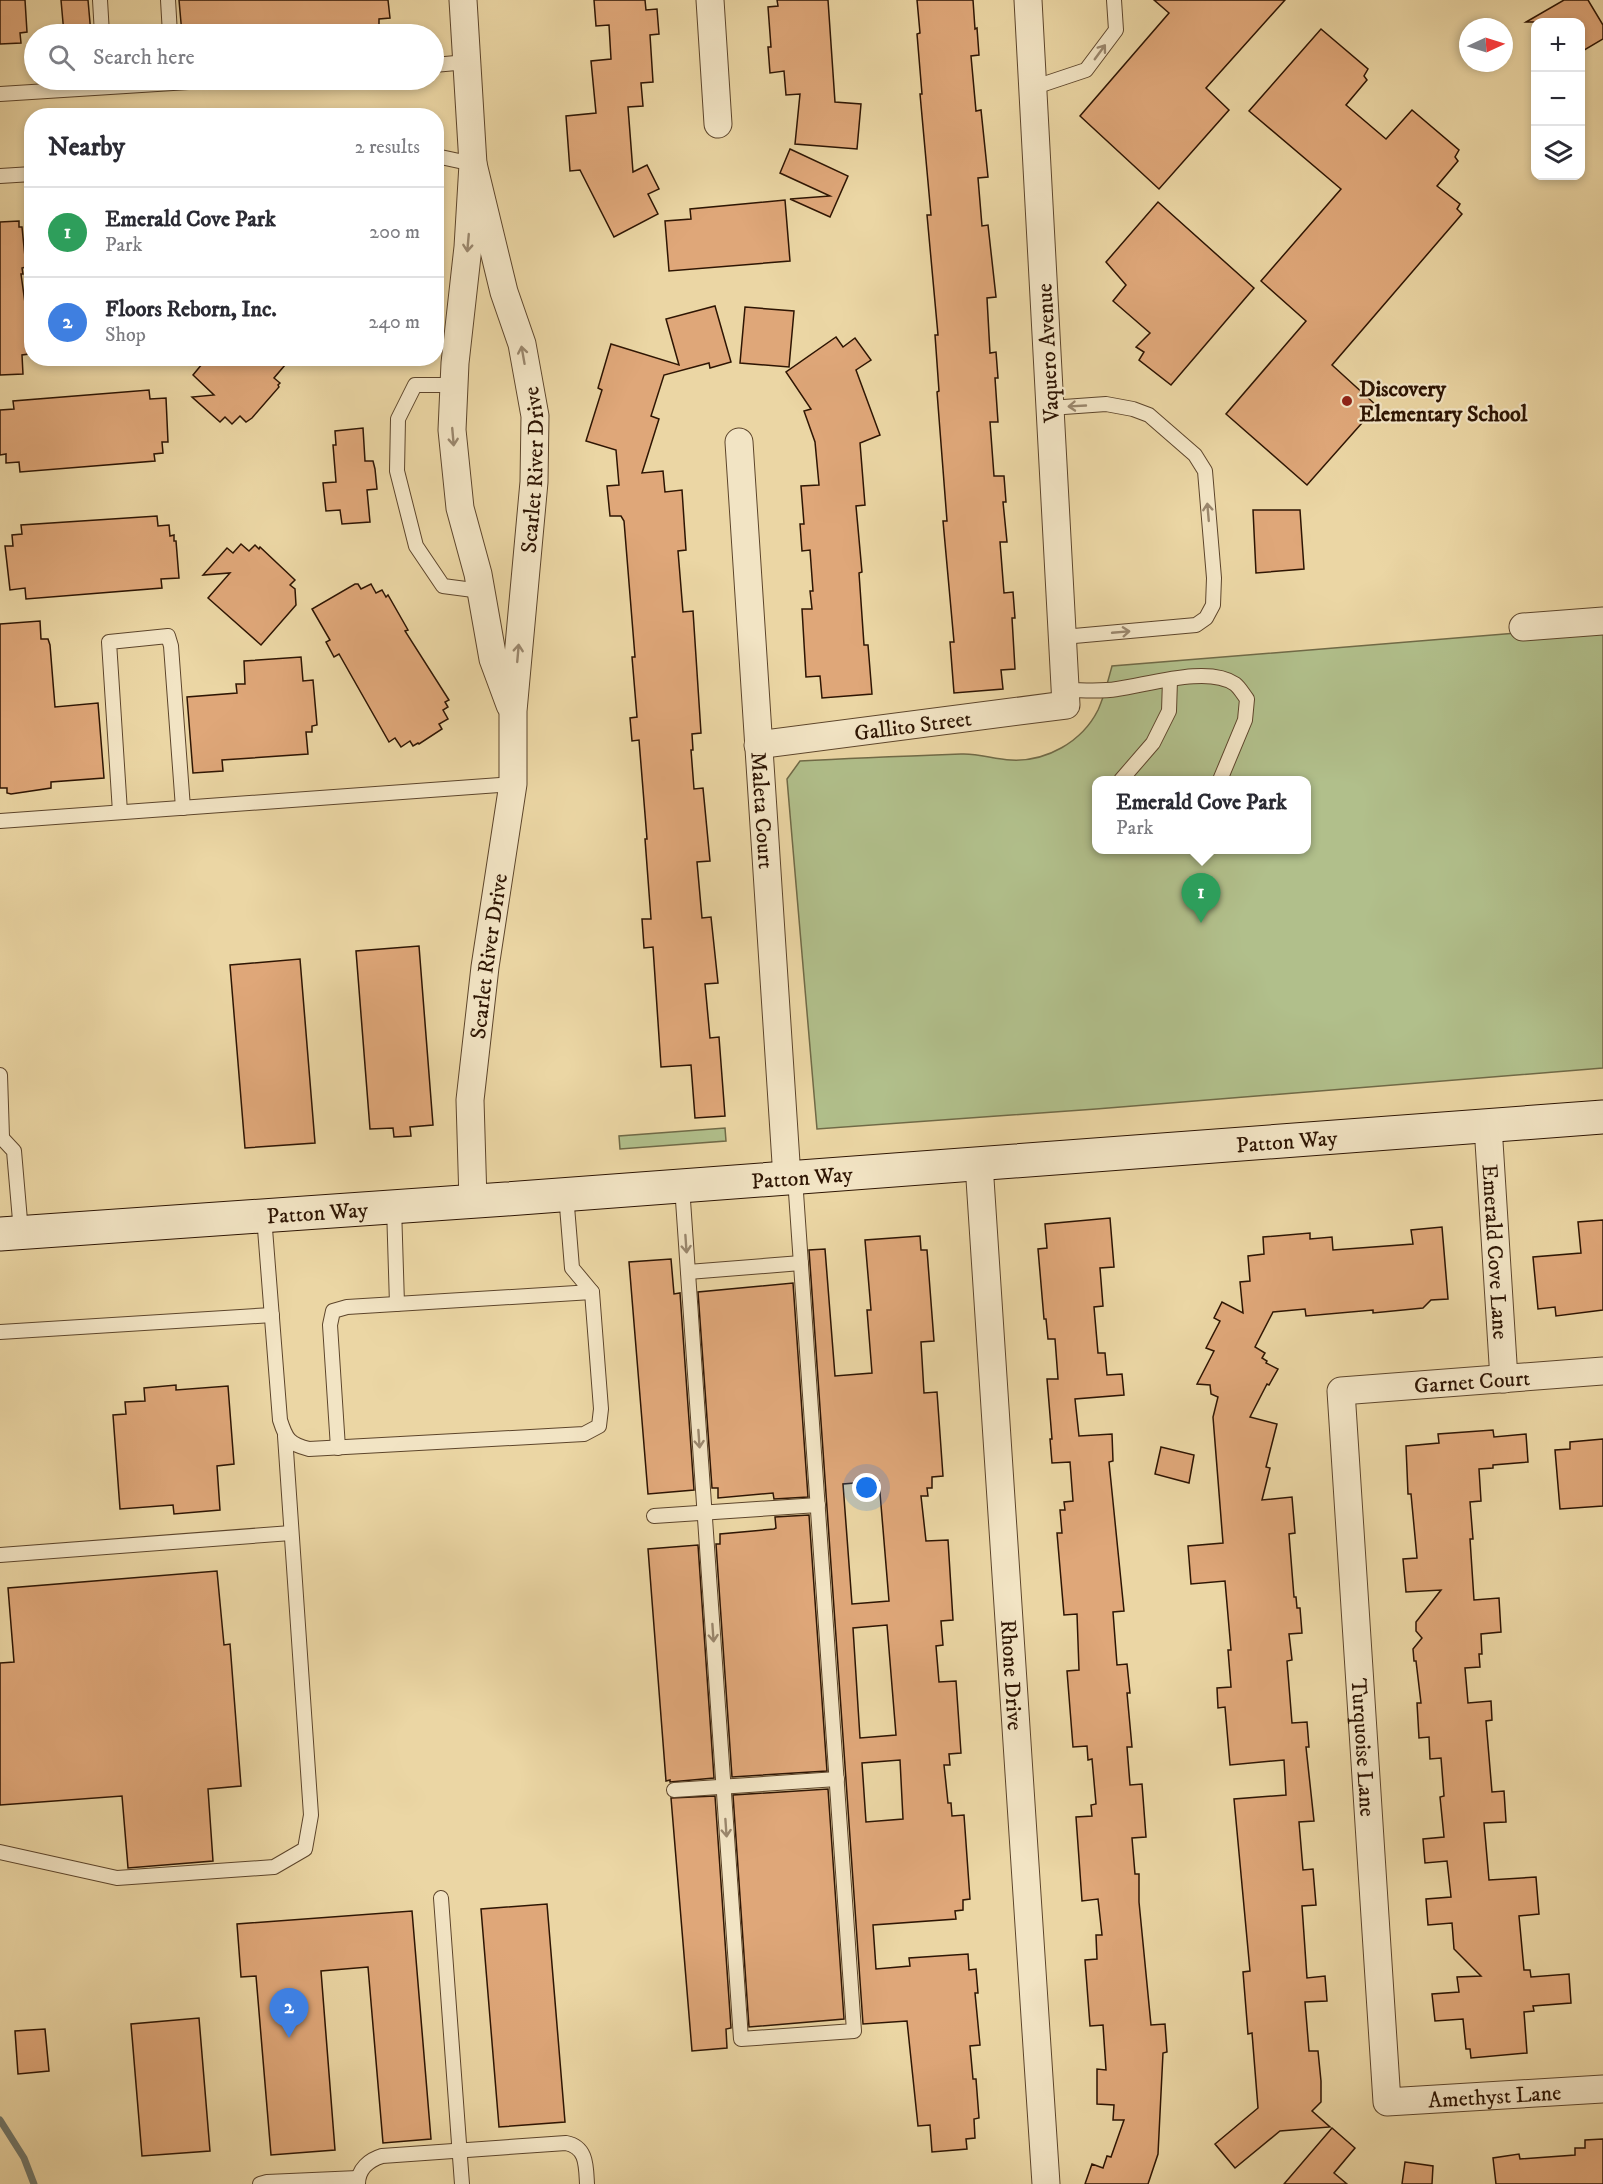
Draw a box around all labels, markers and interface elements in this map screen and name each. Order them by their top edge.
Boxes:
north arrow [1459,18,1513,72]
map controls [1531,18,1585,180]
button: + [1531,18,1585,72]
search box [24,24,444,90]
icon: search [45,41,78,74]
text: Search here [93,44,195,71]
one-way arrow [1093,44,1106,60]
button: − [1531,72,1585,126]
button: layers [1531,126,1585,180]
text: Nearby [48,131,125,164]
text: 2 results [355,135,420,160]
text: Emerald Cove Park [105,206,276,233]
text: 1 [64,220,71,245]
text: 200 m [369,220,420,245]
text: Park [105,233,142,258]
one-way arrow [462,233,473,253]
street label: Vaquero Avenue [1031,283,1066,424]
text: Floors Reborn, Inc. [105,296,277,323]
text: 2 [63,310,72,335]
text: 240 m [369,310,420,335]
text: Shop [105,323,146,348]
one-way arrow [518,345,529,365]
place label: Discovery Elementary School [1359,376,1528,428]
street label: Scarlet River Drive [516,384,550,554]
marker: Discovery Elementary School [1340,394,1354,408]
one-way arrow [1067,401,1087,412]
one-way arrow [448,427,459,447]
one-way arrow [1202,503,1213,523]
one-way arrow [1110,626,1130,637]
one-way arrow [513,644,524,663]
street label: Gallito Street [853,705,973,747]
street label: Maleta Court [744,751,779,870]
popup [1092,776,1311,854]
text: Emerald Cove Park [1116,789,1287,816]
text: Park [1116,816,1153,841]
street label: Scarlet River Drive [465,872,514,1041]
pin: 1 [1182,874,1220,923]
street label: Patton Way [1235,1125,1339,1159]
street label: Patton Way [750,1161,854,1196]
street label: Emerald Cove Lane [1475,1163,1513,1340]
street label: Patton Way [266,1197,370,1231]
one-way arrow [680,1234,691,1254]
street label: Garnet Court [1413,1365,1531,1400]
one-way arrow [694,1428,705,1448]
your location [852,1473,881,1502]
street label: Rhone Drive [994,1619,1028,1731]
one-way arrow [707,1623,718,1643]
street label: Turquoise Lane [1345,1678,1381,1818]
one-way arrow [721,1817,732,1837]
pin: 2 [270,1988,308,2038]
street label: Amethyst Lane [1427,2080,1562,2115]

